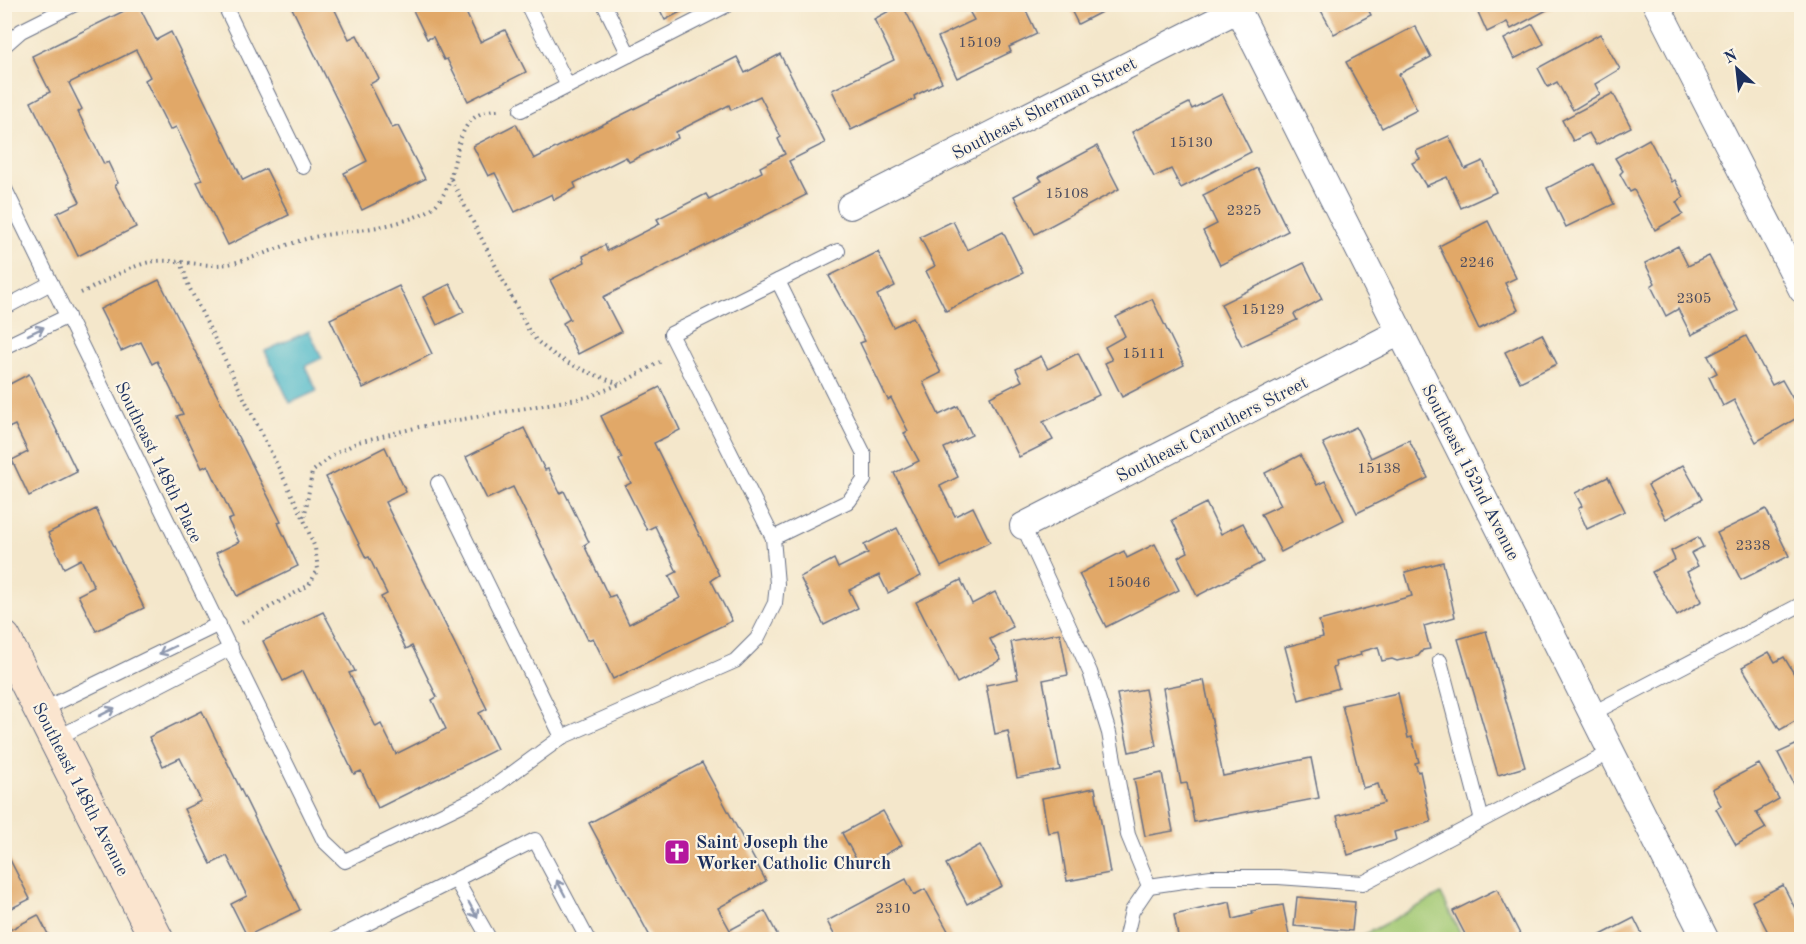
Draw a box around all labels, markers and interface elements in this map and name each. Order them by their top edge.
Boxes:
house number: 15109 [958,36,1002,51]
north arrow [1707,39,1767,99]
text: N [1722,47,1741,67]
street label: Southeast Sherman Street [949,54,1140,163]
house number: 15130 [1169,136,1213,151]
house number: 15108 [1045,187,1089,202]
house number: 2325 [1227,204,1261,219]
house number: 2246 [1460,256,1494,271]
house number: 2305 [1677,292,1711,307]
house number: 15129 [1241,303,1285,318]
one-way arrow [27,325,45,337]
house number: 15111 [1122,347,1166,362]
street label: Southeast Caruthers Street [1114,374,1311,486]
street label: Southeast 148th Place [111,379,205,546]
street label: Southeast 152nd Avenue [1418,382,1522,563]
house number: 15138 [1357,462,1401,477]
house number: 2338 [1736,539,1770,554]
house number: 15046 [1107,576,1151,591]
one-way arrow [158,644,176,656]
street label: Southeast 148th Avenue [29,700,132,879]
one-way arrow [98,706,115,718]
place label: Saint Joseph the Worker Catholic Church [696,834,891,873]
church icon: Saint Joseph the Worker Catholic Church [662,837,692,867]
one-way arrow [555,880,567,897]
one-way arrow [468,900,479,918]
house number: 2310 [876,902,910,917]

